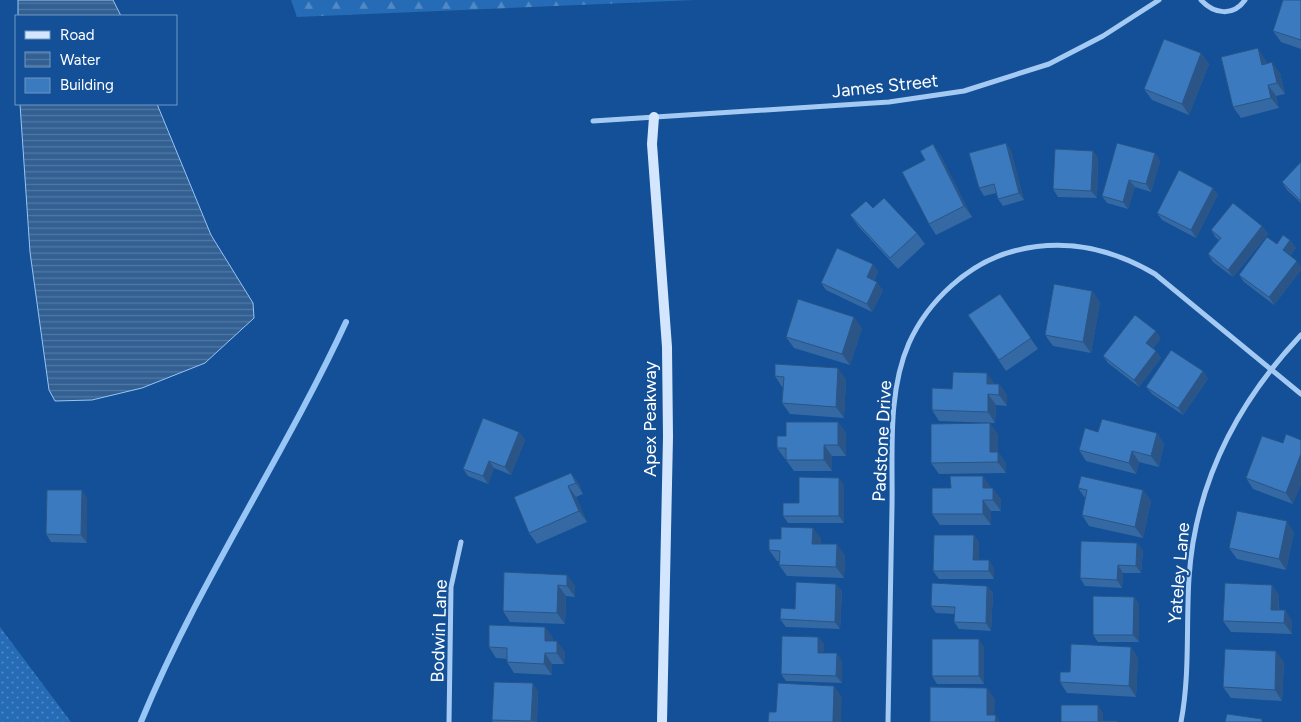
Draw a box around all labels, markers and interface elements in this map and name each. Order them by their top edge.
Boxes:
legend [15,15,178,105]
text: Road [60,26,95,44]
text: Water [60,51,100,69]
street label: James Street [831,69,939,103]
text: Building [60,76,114,94]
street label: Apex Peakway [639,360,661,477]
street label: Padstone Drive [868,380,896,502]
street label: Yateley Lane [1164,521,1194,624]
street label: Bodwin Lane [426,579,452,683]

